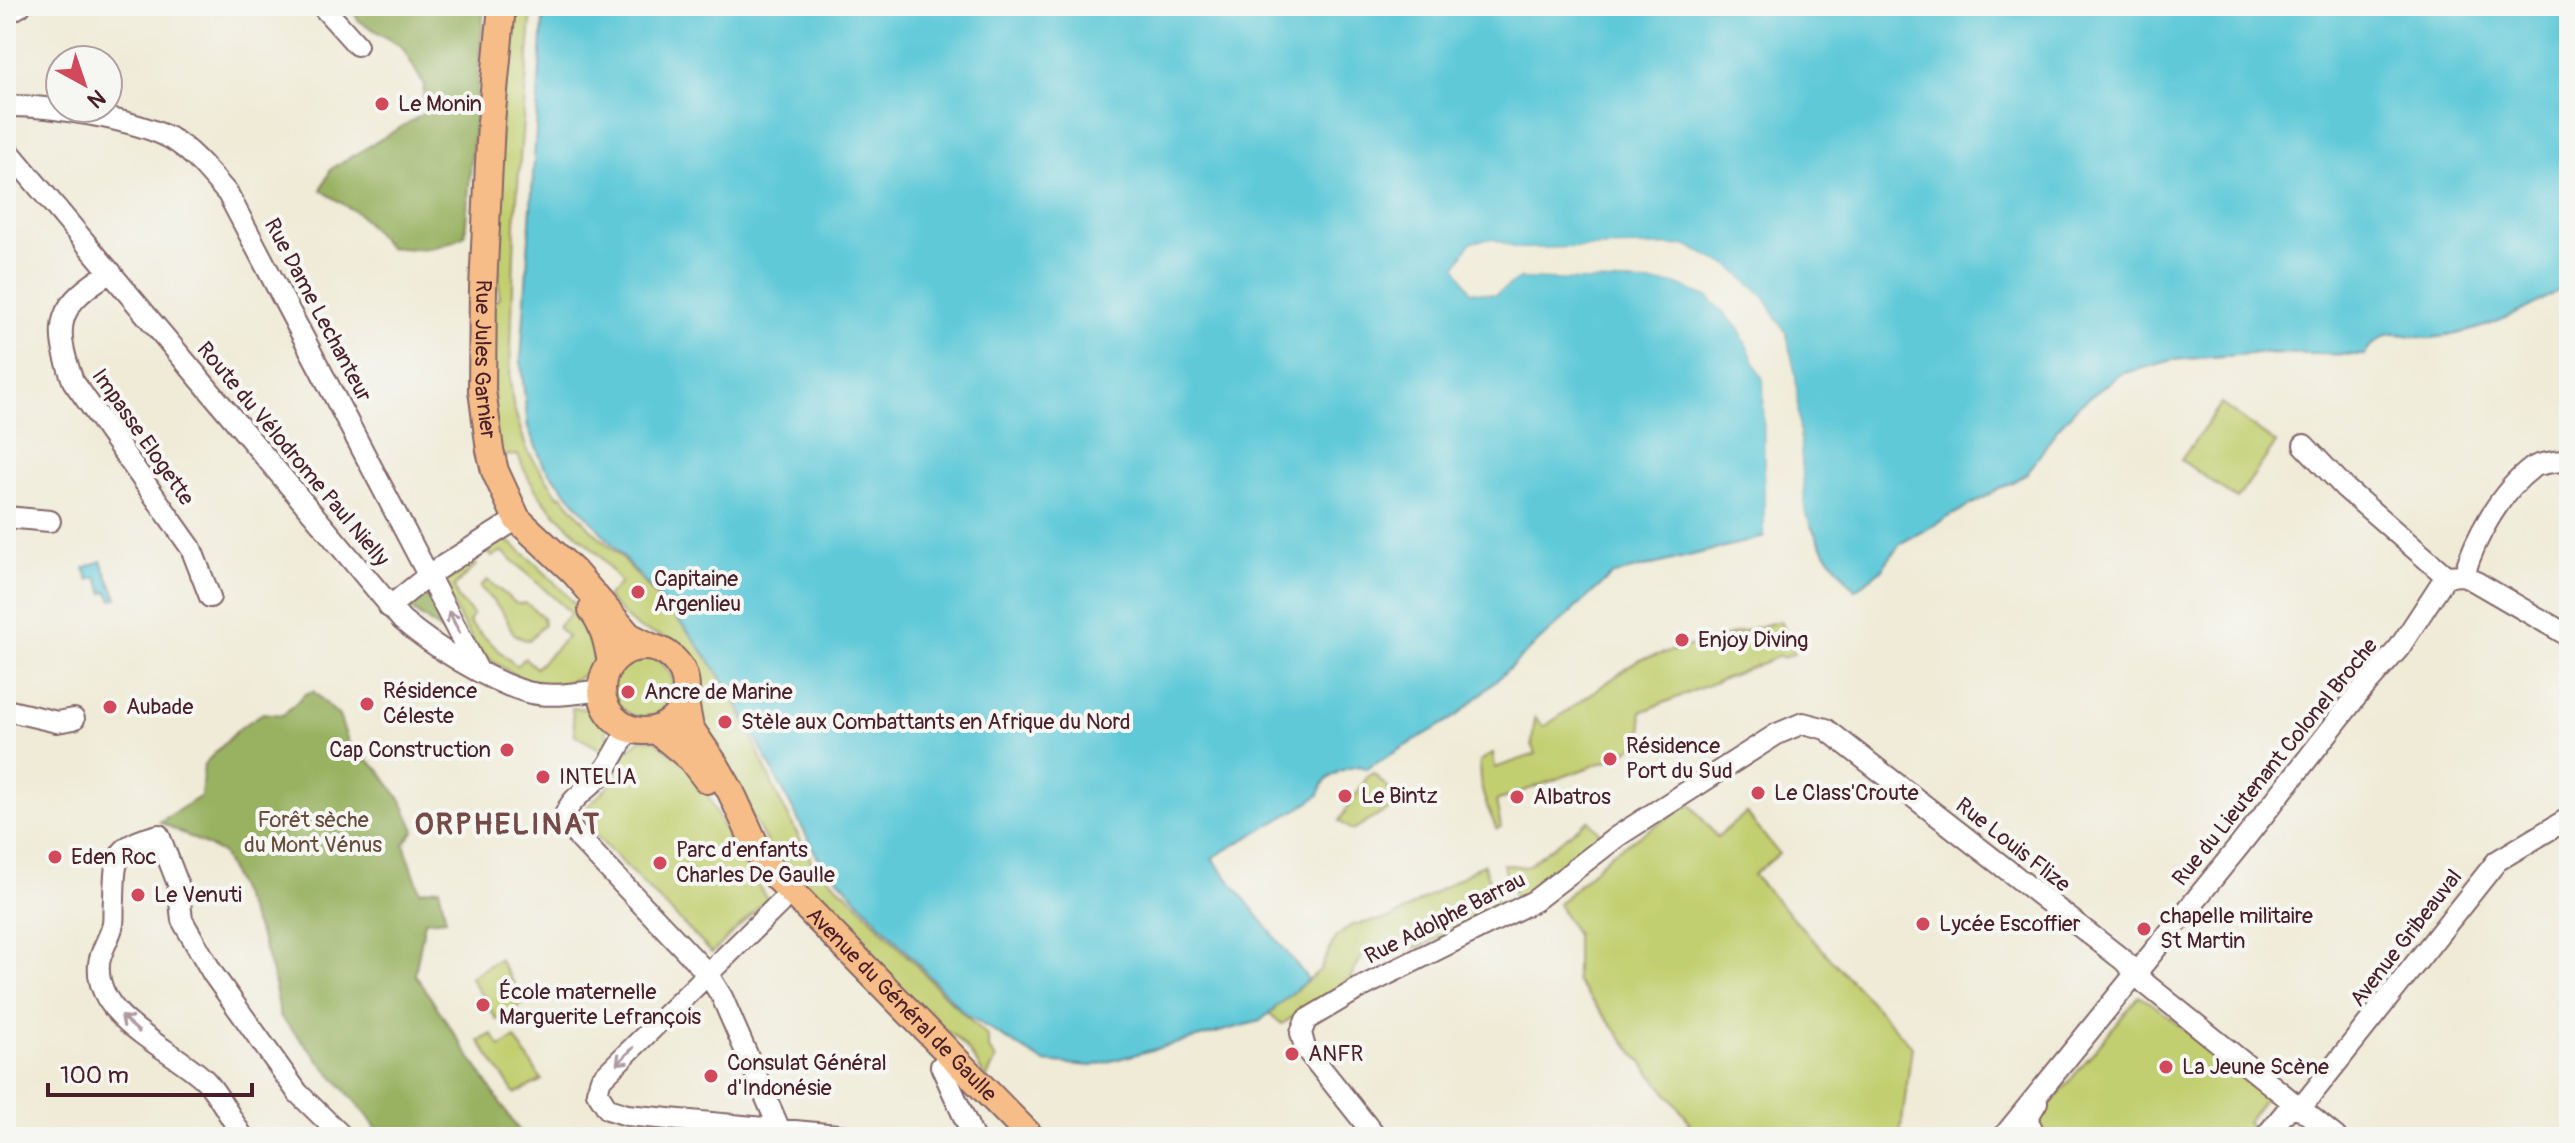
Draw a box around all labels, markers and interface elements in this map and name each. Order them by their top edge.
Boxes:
north arrow [44,44,124,124]
text: N [81,83,111,114]
place label: Le Monin [398,90,482,118]
marker: Le Monin [373,95,391,113]
street label: Rue Dame Lechanteur [258,213,378,407]
street label: Rue Jules Garnier [468,279,502,441]
street label: Route du Vélodrome Paul Nielly [191,336,395,572]
street label: Impasse Elogette [85,363,201,511]
place label: Capitaine Argenlieu [654,565,741,618]
marker: Capitaine Argenlieu [629,583,647,601]
one-way arrow [446,610,461,634]
place label: Enjoy Diving [1698,626,1808,654]
marker: Enjoy Diving [1673,631,1691,649]
street label: Rue du Lieutenant Colonel Broche [2166,632,2384,892]
place label: Résidence Céleste [383,677,477,730]
place label: Ancre de Marine [644,678,793,706]
marker: Ancre de Marine [619,683,637,701]
place label: Aubade [126,693,193,721]
marker: Résidence Céleste [358,695,376,713]
marker: Aubade [101,698,119,716]
place label: Stèle aux Combattants en Afrique du Nord [741,708,1131,736]
marker: Stèle aux Combattants en Afrique du Nord [716,713,734,731]
place label: Résidence Port du Sud [1626,732,1733,785]
place label: Cap Construction [329,736,491,764]
marker: Cap Construction [498,741,516,759]
marker: Résidence Port du Sud [1601,750,1619,768]
place label: INTELIA [559,763,637,791]
marker: INTELIA [534,768,552,786]
place label: Le Class'Croute [1774,779,1919,807]
place label: Le Bintz [1361,782,1438,810]
place label: Albatros [1533,783,1611,811]
marker: Le Class'Croute [1749,784,1767,802]
marker: Le Bintz [1336,787,1354,805]
marker: Albatros [1508,788,1526,806]
street label: Rue Louis Flize [1950,792,2076,899]
park label: Forêt sèche du Mont Vénus [244,806,382,859]
district label: ORPHELINAT [415,806,601,843]
place label: Parc d'enfants Charles De Gaulle [676,836,835,889]
place label: Eden Roc [71,843,157,871]
marker: Eden Roc [46,848,64,866]
marker: Parc d'enfants Charles De Gaulle [651,854,669,872]
street label: Avenue Gribeauval [2344,864,2468,1012]
street label: Rue Adolphe Barrau [1360,865,1530,971]
place label: Le Venuti [154,881,242,909]
marker: Le Venuti [129,886,147,904]
street label: Avenue du Général de Gaulle [800,901,1003,1108]
place label: chapelle militaire St Martin [2160,902,2313,955]
place label: Lycée Escoffier [1939,910,2081,938]
marker: Lycée Escoffier [1914,915,1932,933]
marker: chapelle militaire St Martin [2135,920,2153,938]
place label: École maternelle Marguerite Lefrançois [499,978,701,1031]
marker: École maternelle Marguerite Lefrançois [474,996,492,1014]
one-way arrow [121,1015,141,1033]
place label: ANFR [1308,1040,1363,1068]
marker: ANFR [1283,1045,1301,1063]
one-way arrow [616,1046,635,1065]
scale bar [48,1047,252,1097]
place label: Consulat Général d'Indonésie [727,1049,887,1102]
place label: La Jeune Scène [2182,1053,2329,1081]
marker: La Jeune Scène [2157,1058,2175,1076]
text: 100 m [60,1061,129,1090]
marker: Consulat Général d'Indonésie [702,1067,720,1085]

